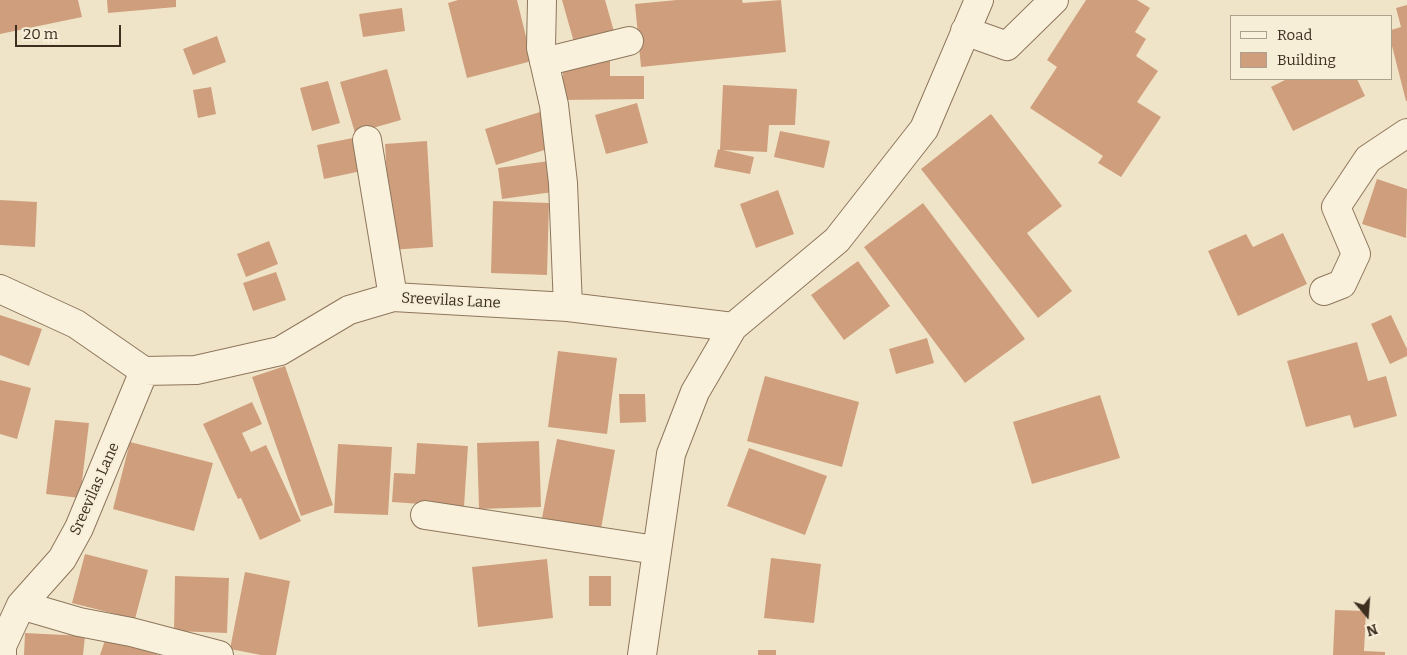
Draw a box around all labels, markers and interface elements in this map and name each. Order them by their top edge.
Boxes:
scale bar [18,15,124,47]
legend [1230,15,1392,80]
text: 20 m [23,25,58,43]
text: Road [1277,26,1312,44]
text: Building [1277,51,1336,69]
street label: Sreevilas Lane [401,289,501,313]
street label: Sreevilas Lane [67,440,123,538]
north arrow [1342,590,1392,640]
text: N [1364,620,1380,639]

